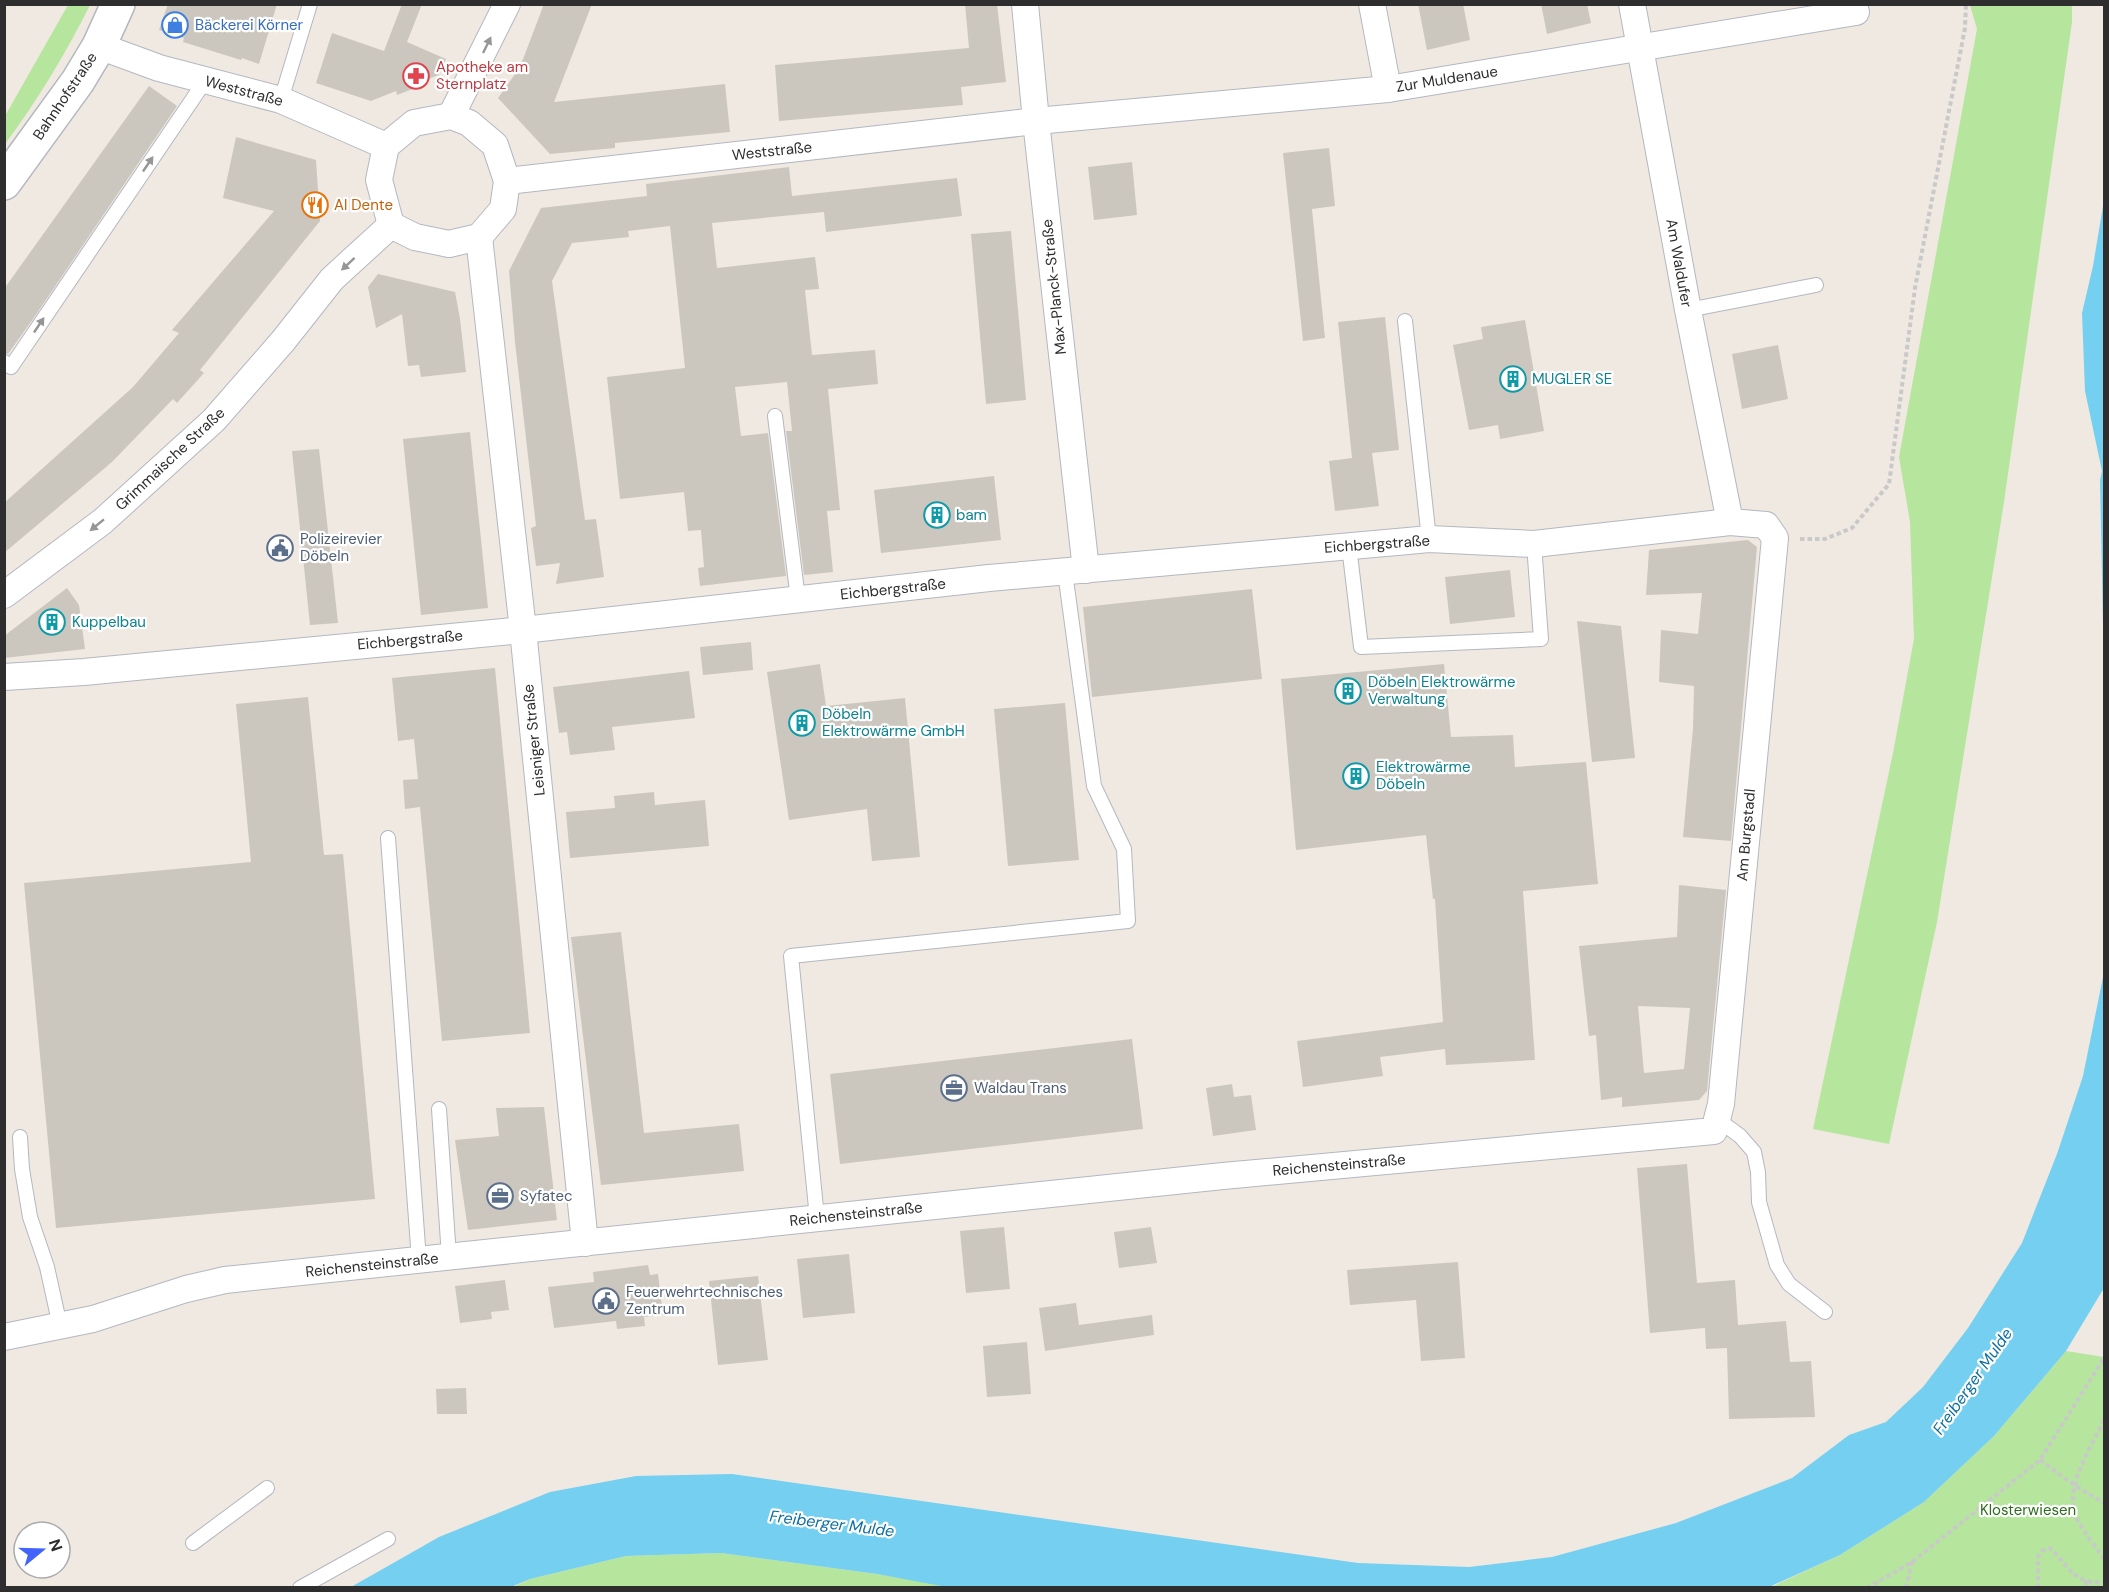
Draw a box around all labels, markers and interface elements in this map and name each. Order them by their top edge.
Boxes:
shop icon: Bäckerei Körner [160,10,190,40]
place label: Bäckerei Körner [195,15,304,35]
one-way arrow [482,36,491,53]
street label: Bahnhofstraße [28,48,102,144]
place label: Apotheke am Sternplatz [436,57,528,94]
pharmacy icon: Apotheke am Sternplatz [401,61,431,91]
street label: Zur Muldenaue [1395,61,1499,97]
street label: Weststraße [203,71,285,111]
street label: Weststraße [731,137,813,165]
one-way arrow [143,155,154,172]
restaurant icon: Al Dente [300,190,330,220]
place label: Al Dente [334,195,393,215]
street label: Am Waldufer [1661,217,1697,309]
street label: Max-Planck-Straße [1037,218,1071,356]
one-way arrow [341,257,356,270]
one-way arrow [33,318,45,334]
building icon: MUGLER SE [1498,364,1528,394]
place label: MUGLER SE [1532,369,1612,389]
street label: Grimmaische Straße [111,403,229,515]
building icon: bam [922,500,952,530]
place label: bam [956,505,987,525]
one-way arrow [90,518,105,531]
place label: Polizeirevier Döbeln [300,529,383,566]
street label: Eichbergstraße [1323,530,1431,558]
public building icon: Polizeirevier Döbeln [265,533,295,563]
street label: Eichbergstraße [839,574,947,604]
building icon: Kuppelbau [37,607,67,637]
place label: Kuppelbau [72,612,146,632]
street label: Eichbergstraße [356,625,464,655]
place label: Döbeln Elektrowärme Verwaltung [1368,672,1516,709]
building icon: Döbeln Elektrowärme Verwaltung [1333,676,1363,706]
street label: Leisniger Straße [518,683,550,797]
place label: Döbeln Elektrowärme GmbH [822,704,965,741]
building icon: Döbeln Elektrowärme GmbH [787,708,817,738]
place label: Elektrowärme Döbeln [1376,757,1470,794]
building icon: Elektrowärme Döbeln [1341,761,1371,791]
street label: Am Burgstadl [1732,788,1760,882]
office icon: Waldau Trans [939,1073,969,1103]
place label: Waldau Trans [974,1078,1067,1098]
street label: Reichensteinstraße [1272,1149,1406,1181]
office icon: Syfatec [485,1181,515,1211]
place label: Syfatec [520,1186,573,1206]
street label: Reichensteinstraße [789,1197,923,1231]
street label: Reichensteinstraße [305,1248,439,1282]
place label: Feuerwehrtechnisches Zentrum [626,1282,783,1319]
public building icon: Feuerwehrtechnisches Zentrum [591,1286,621,1316]
water label: Freiberger Mulde [1928,1324,2017,1439]
park label: Klosterwiesen [1980,1500,2076,1520]
water label: Freiberger Mulde [768,1505,896,1542]
north arrow [12,1520,72,1580]
text: N [44,1536,68,1554]

